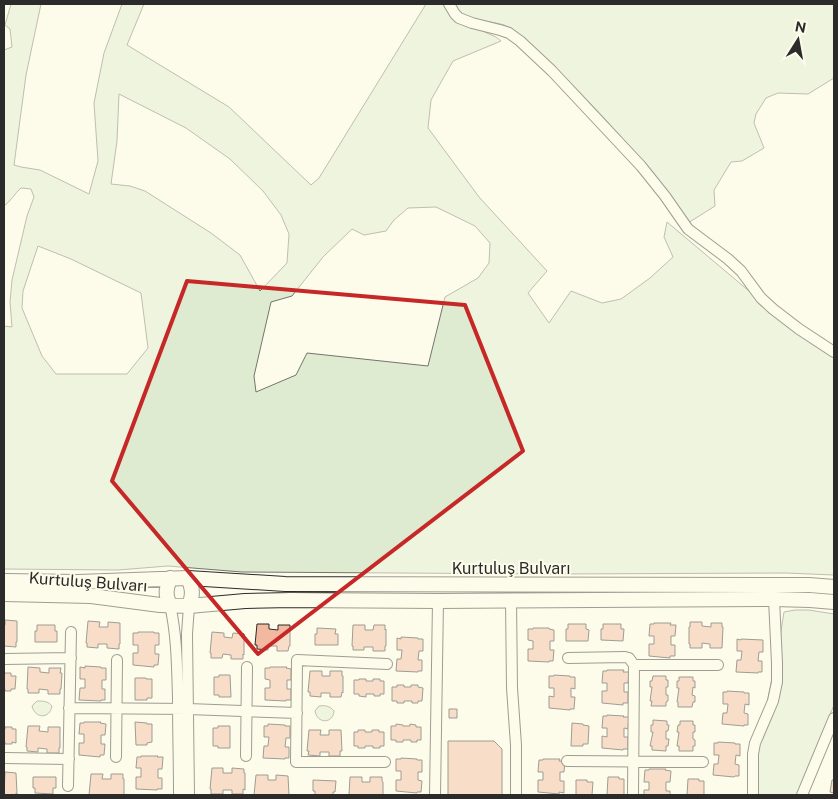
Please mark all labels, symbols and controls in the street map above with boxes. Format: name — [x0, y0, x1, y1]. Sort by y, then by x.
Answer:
north arrow — [773, 15, 823, 65]
text: N — [794, 18, 807, 36]
street label: Kurtuluş Bulvarı — [452, 559, 570, 578]
street label: Kurtuluş Bulvarı — [28, 568, 148, 596]

